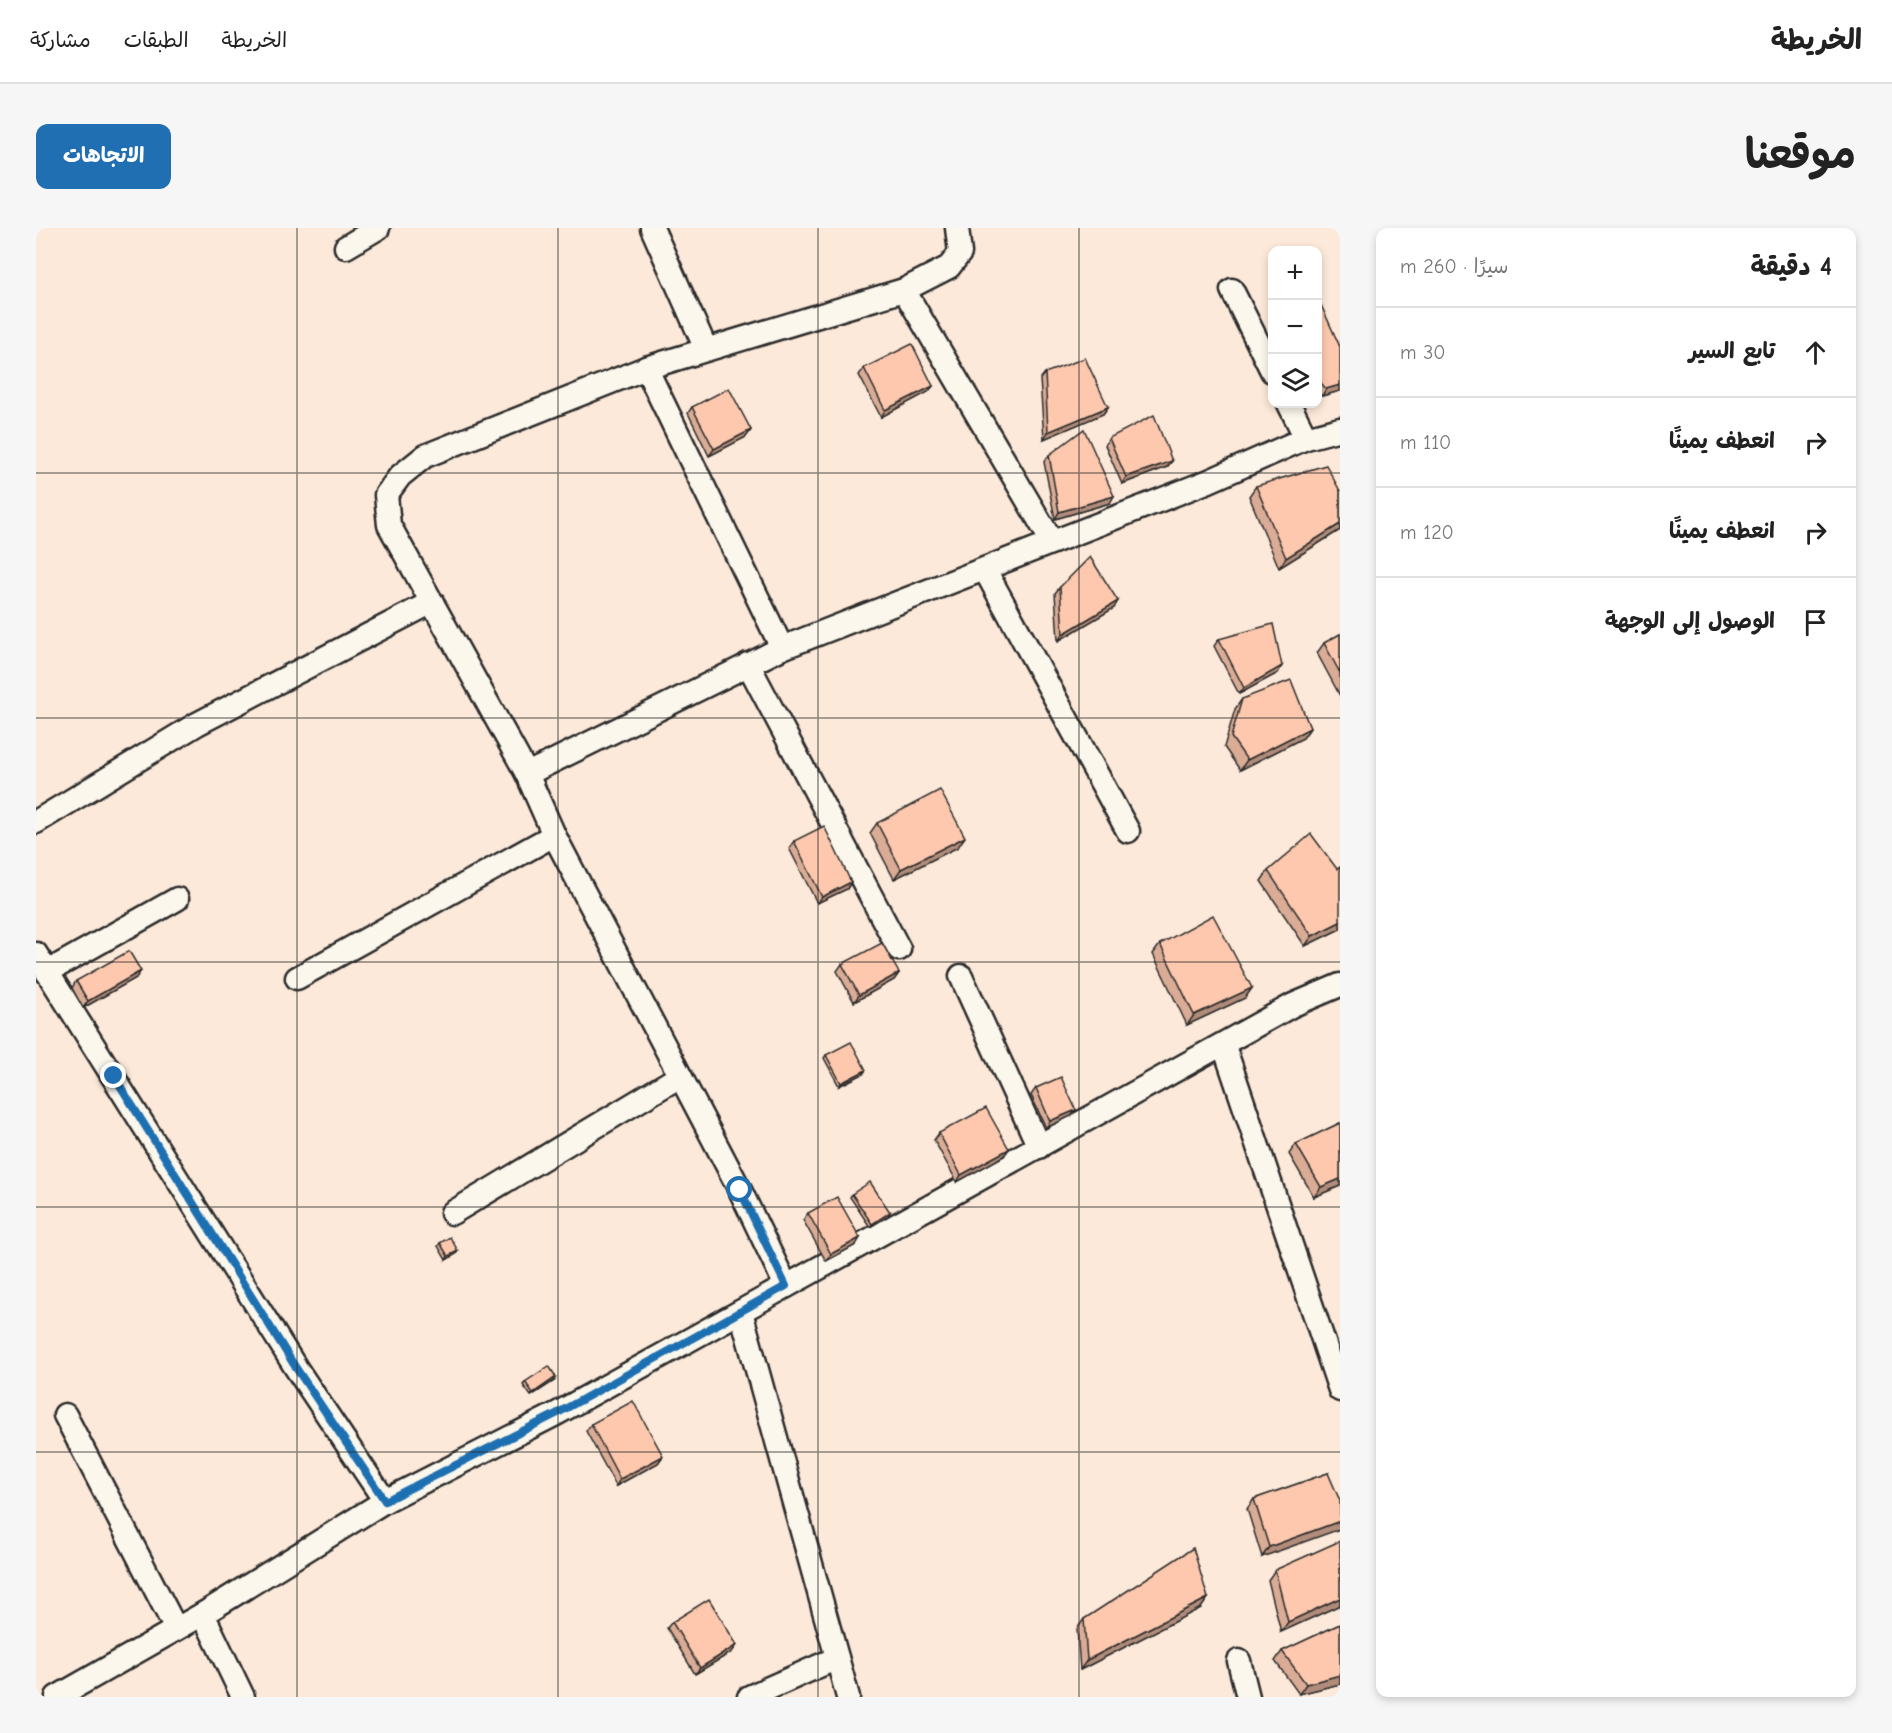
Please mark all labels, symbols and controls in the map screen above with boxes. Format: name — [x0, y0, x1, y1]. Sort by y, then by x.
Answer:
text: الخريطة — [1771, 24, 1862, 56]
text: مشاركة — [30, 28, 91, 52]
text: الطبقات — [124, 28, 189, 52]
text: الخريطة — [222, 28, 287, 52]
button: الاتجاهات — [36, 124, 171, 189]
text: موقعنا — [1745, 130, 1856, 179]
map controls — [1268, 246, 1322, 408]
button: + — [1268, 246, 1322, 300]
text: 4 دقيقة — [1751, 252, 1832, 282]
text: سيرًا · 260 m — [1400, 255, 1508, 278]
button: − — [1268, 300, 1322, 354]
icon: ahead — [1799, 336, 1832, 369]
text: تابع السير — [1689, 338, 1775, 364]
text: 30 m — [1400, 341, 1446, 364]
button: layers — [1268, 354, 1322, 408]
icon: right — [1799, 426, 1832, 459]
text: انعطف يمينًا — [1669, 428, 1775, 454]
text: 110 m — [1400, 431, 1451, 454]
icon: right — [1799, 516, 1832, 549]
text: انعطف يمينًا — [1669, 518, 1775, 544]
text: 120 m — [1400, 521, 1454, 544]
icon: arrive — [1799, 606, 1832, 639]
text: الوصول إلى الوجهة — [1605, 608, 1775, 634]
route end — [100, 1062, 126, 1088]
route start — [726, 1176, 752, 1202]

